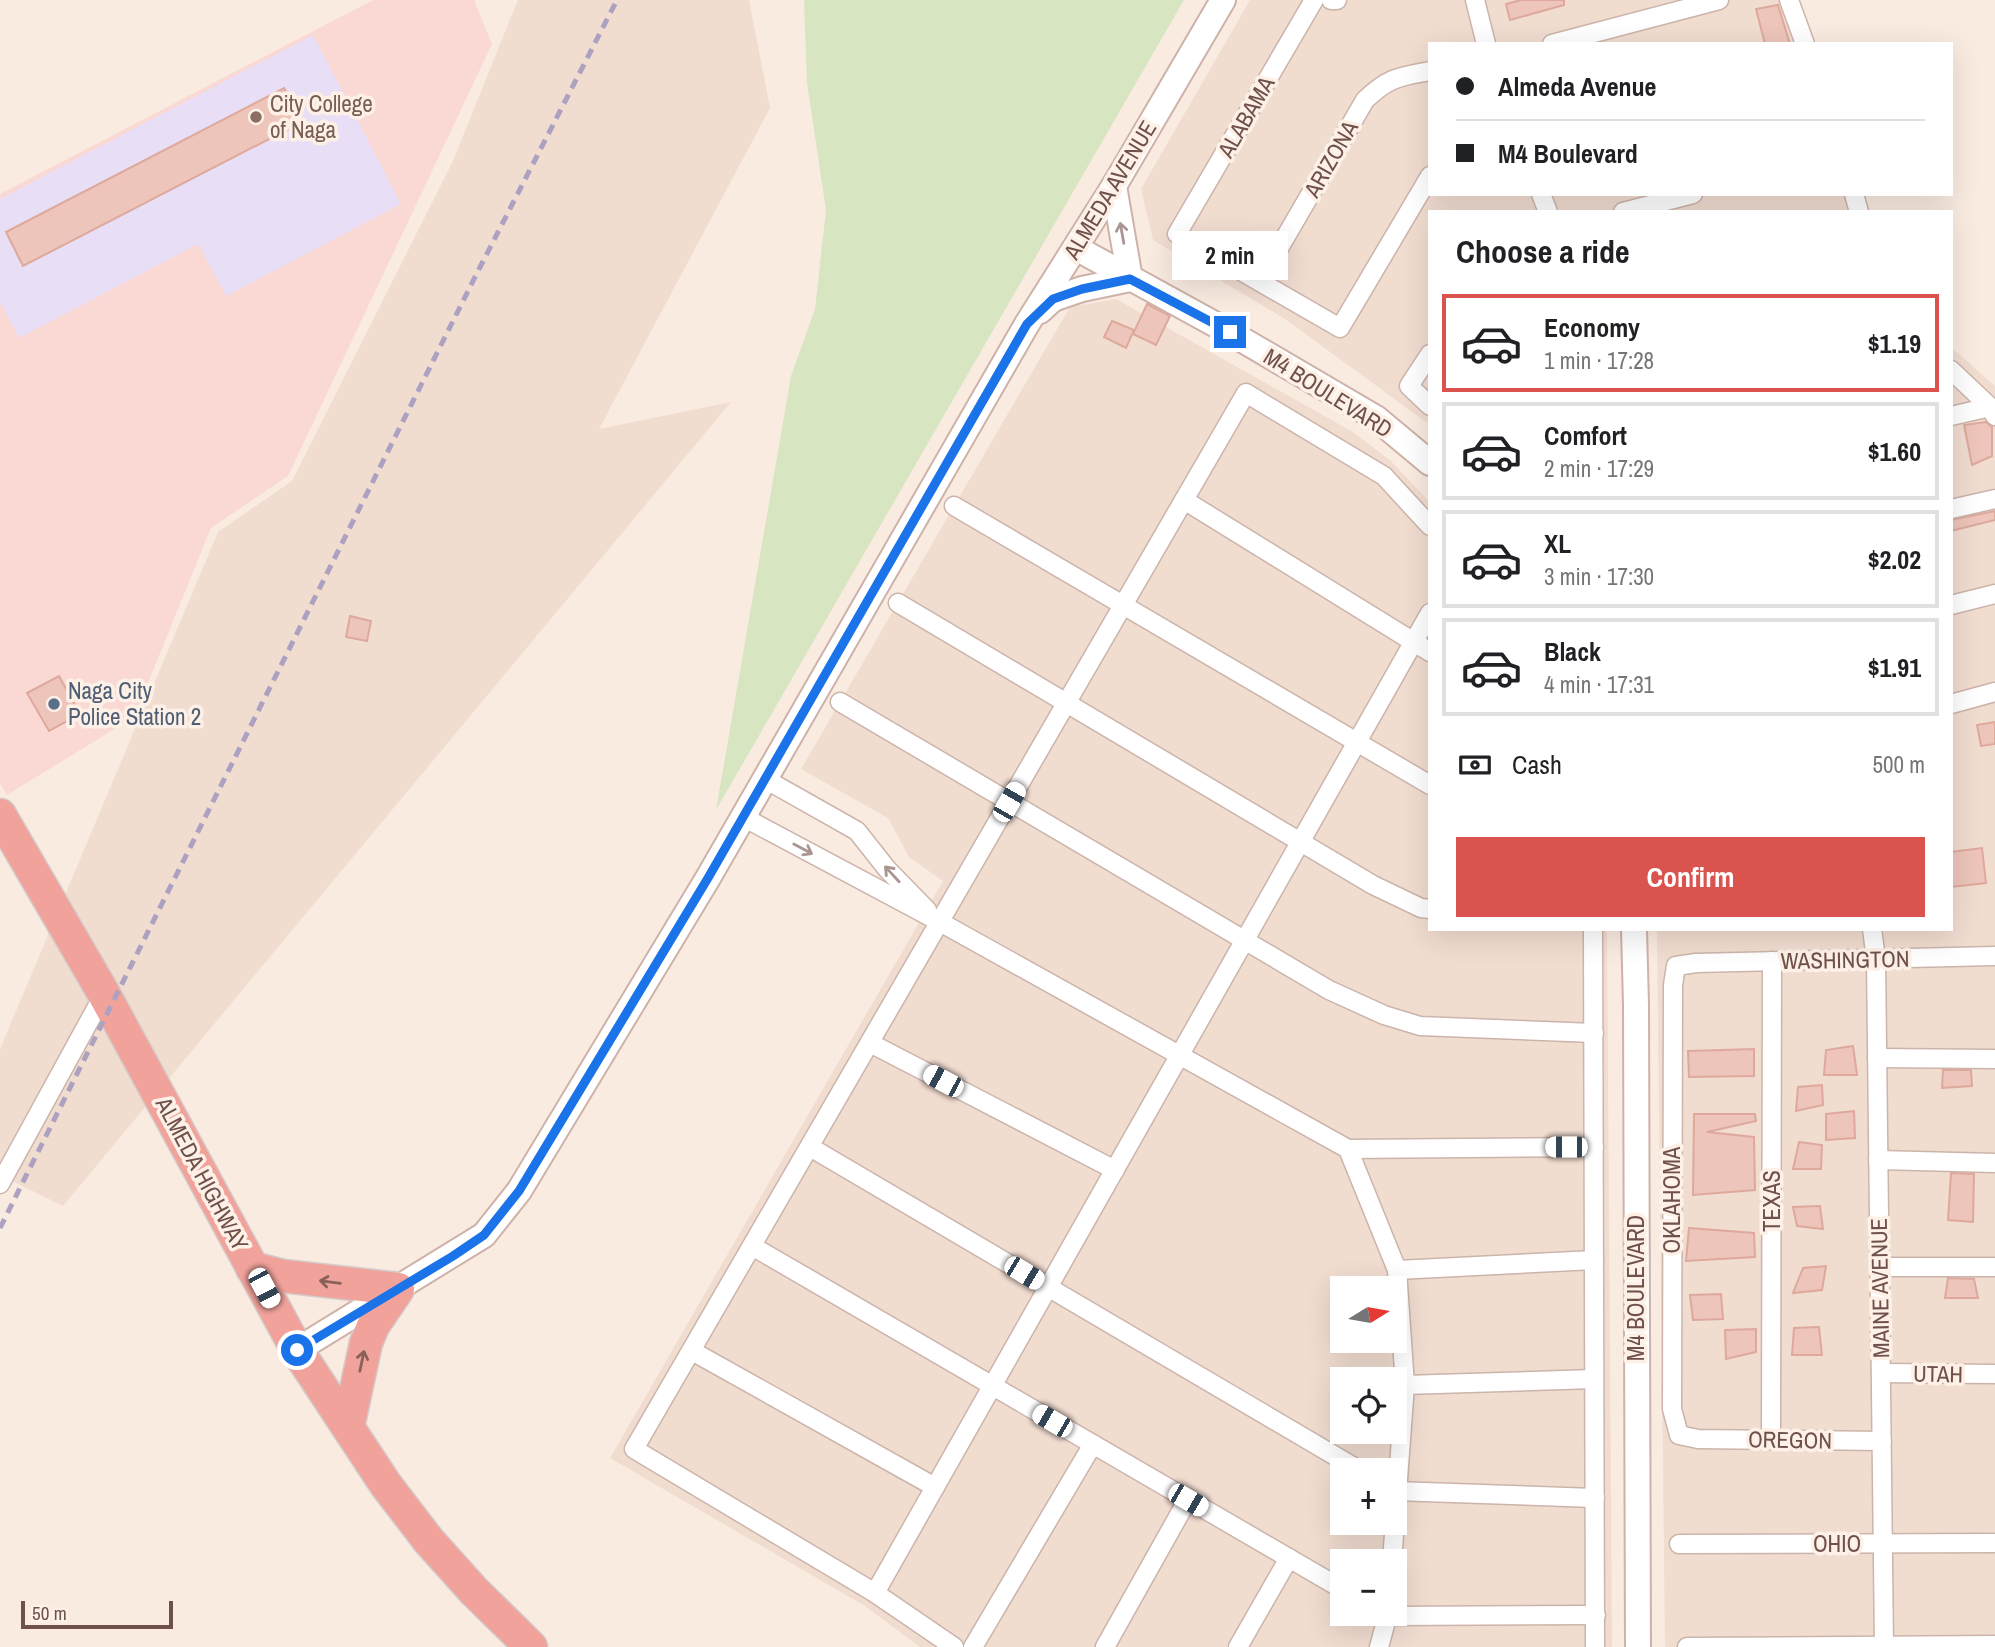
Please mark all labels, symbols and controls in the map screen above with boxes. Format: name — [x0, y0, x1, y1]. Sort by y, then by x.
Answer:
text: Almeda Avenue — [1498, 69, 1656, 104]
street label: ALABAMA — [1209, 70, 1281, 164]
place label: City College of Naga — [270, 88, 373, 145]
marker: City College of Naga — [248, 109, 264, 125]
street label: ARIZONA — [1296, 114, 1365, 204]
street label: ALMEDA AVENUE — [1055, 115, 1163, 266]
text: M4 Boulevard — [1498, 136, 1638, 171]
one-way arrow — [1115, 222, 1128, 245]
callout: 2 min — [1172, 230, 1288, 280]
text: Choose a ride — [1456, 230, 1630, 273]
text: 2 min — [1205, 240, 1255, 271]
text: Economy — [1544, 310, 1640, 345]
icon: car — [1460, 312, 1523, 375]
route end — [1214, 316, 1246, 348]
text: $1.19 — [1868, 326, 1921, 361]
street label: M4 BOULEVARD — [1258, 341, 1399, 445]
text: 1 min · 17:28 — [1544, 345, 1654, 376]
text: Comfort — [1544, 418, 1627, 453]
icon: car — [1460, 420, 1523, 483]
text: $1.60 — [1868, 434, 1921, 469]
text: 2 min · 17:29 — [1544, 453, 1654, 484]
text: XL — [1544, 526, 1571, 561]
icon: car — [1460, 528, 1523, 591]
text: $2.02 — [1868, 542, 1921, 577]
text: 3 min · 17:30 — [1544, 561, 1654, 592]
text: Black — [1544, 634, 1601, 669]
icon: car — [1460, 636, 1523, 699]
text: $1.91 — [1868, 650, 1921, 685]
text: 4 min · 17:31 — [1544, 669, 1654, 700]
place label: Naga City Police Station 2 — [68, 675, 201, 732]
marker: Naga City Police Station 2 — [46, 696, 62, 712]
icon: cash — [1456, 746, 1494, 784]
text: Cash — [1512, 747, 1562, 782]
text: 500 m — [1873, 749, 1925, 780]
car — [990, 779, 1029, 825]
button: Confirm — [1456, 837, 1925, 917]
one-way arrow — [792, 843, 813, 856]
one-way arrow — [883, 866, 900, 883]
street label: WASHINGTON — [1780, 943, 1910, 976]
car — [920, 1062, 967, 1100]
street label: ALMEDA HIGHWAY — [148, 1091, 256, 1256]
car — [1546, 1137, 1588, 1158]
street label: OKLAHOMA — [1656, 1146, 1687, 1253]
street label: TEXAS — [1756, 1170, 1787, 1232]
street label: M4 BOULEVARD — [1620, 1215, 1651, 1361]
street label: MAINE AVENUE — [1863, 1218, 1896, 1358]
car — [1001, 1253, 1048, 1293]
car — [245, 1265, 284, 1311]
one-way arrow — [319, 1276, 342, 1289]
north arrow — [1330, 1276, 1407, 1353]
map controls — [1330, 1276, 1407, 1626]
route start — [281, 1334, 313, 1366]
one-way arrow — [356, 1350, 369, 1373]
street label: UTAH — [1913, 1358, 1963, 1389]
button: locate — [1330, 1367, 1407, 1444]
car — [1029, 1401, 1076, 1441]
street label: OREGON — [1748, 1423, 1832, 1456]
button: + — [1330, 1458, 1407, 1535]
car — [1165, 1480, 1212, 1520]
street label: OHIO — [1813, 1528, 1861, 1559]
button: − — [1330, 1549, 1407, 1626]
scale bar — [21, 1598, 173, 1630]
text: 50 m — [32, 1600, 67, 1626]

